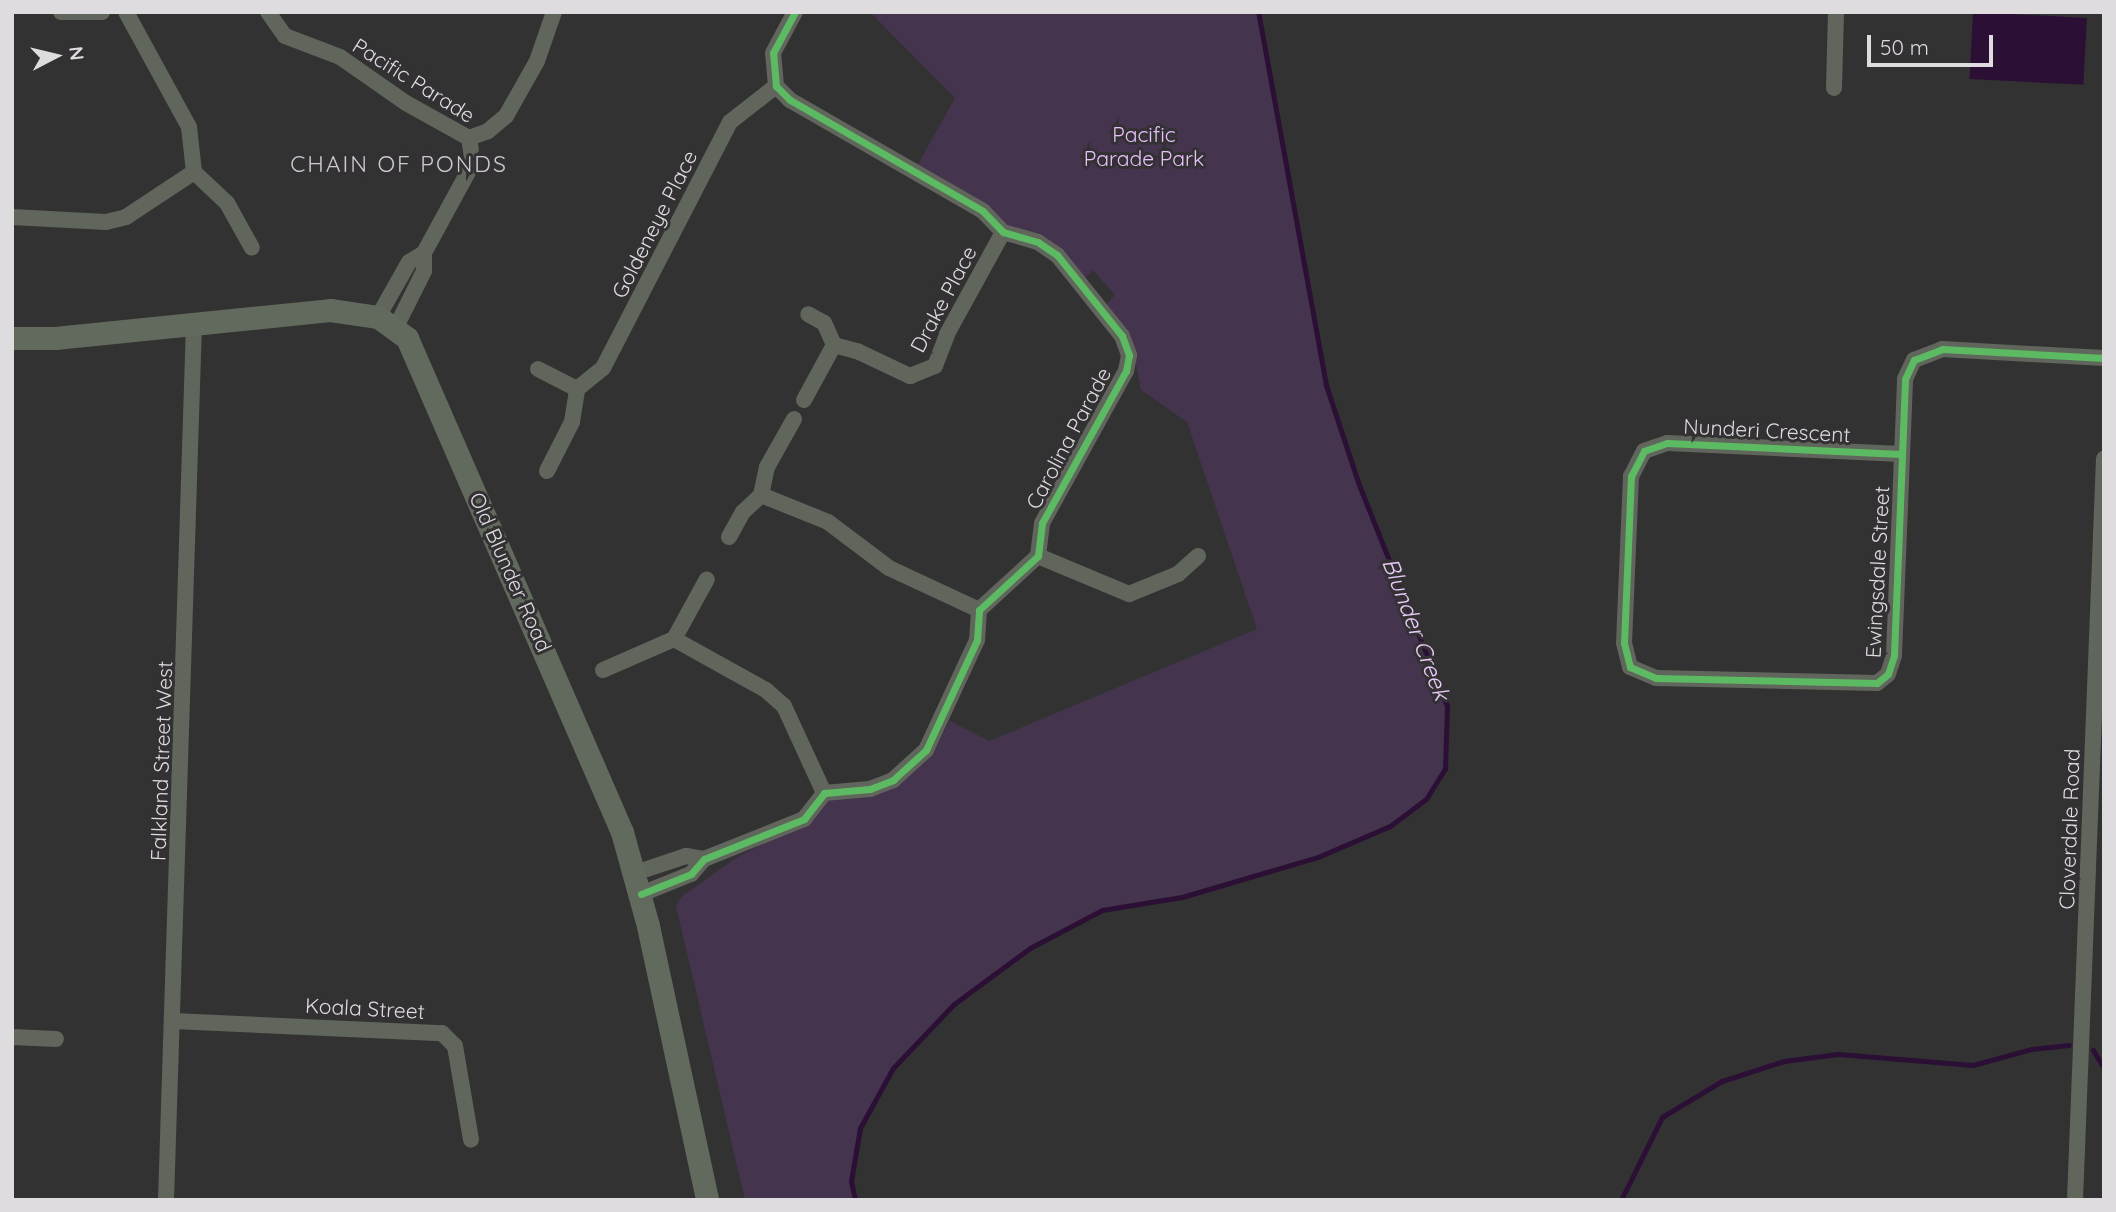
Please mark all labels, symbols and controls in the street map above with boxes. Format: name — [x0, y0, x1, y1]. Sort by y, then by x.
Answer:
north arrow — [21, 21, 91, 91]
scale bar — [1871, 21, 1997, 65]
street label: Pacific Parade — [348, 32, 480, 128]
text: 50 m — [1880, 34, 1929, 60]
text: N — [64, 45, 90, 62]
park label: Pacific Parade Park — [1084, 121, 1204, 171]
street label: Goldeneye Place — [606, 146, 702, 302]
district label: CHAIN OF PONDS — [292, 150, 506, 178]
street label: Drake Place — [904, 242, 982, 356]
street label: Carolina Parade — [1020, 363, 1116, 513]
street label: Nunderi Crescent — [1683, 413, 1851, 447]
street label: Ewingsdale Street — [1860, 485, 1894, 659]
street label: Old Blunder Road — [464, 488, 558, 656]
water label: Blunder Creek — [1376, 554, 1456, 704]
street label: Falkland Street West — [145, 661, 177, 861]
street label: Cloverdale Road — [2054, 748, 2084, 910]
street label: Koala Street — [305, 992, 425, 1024]

